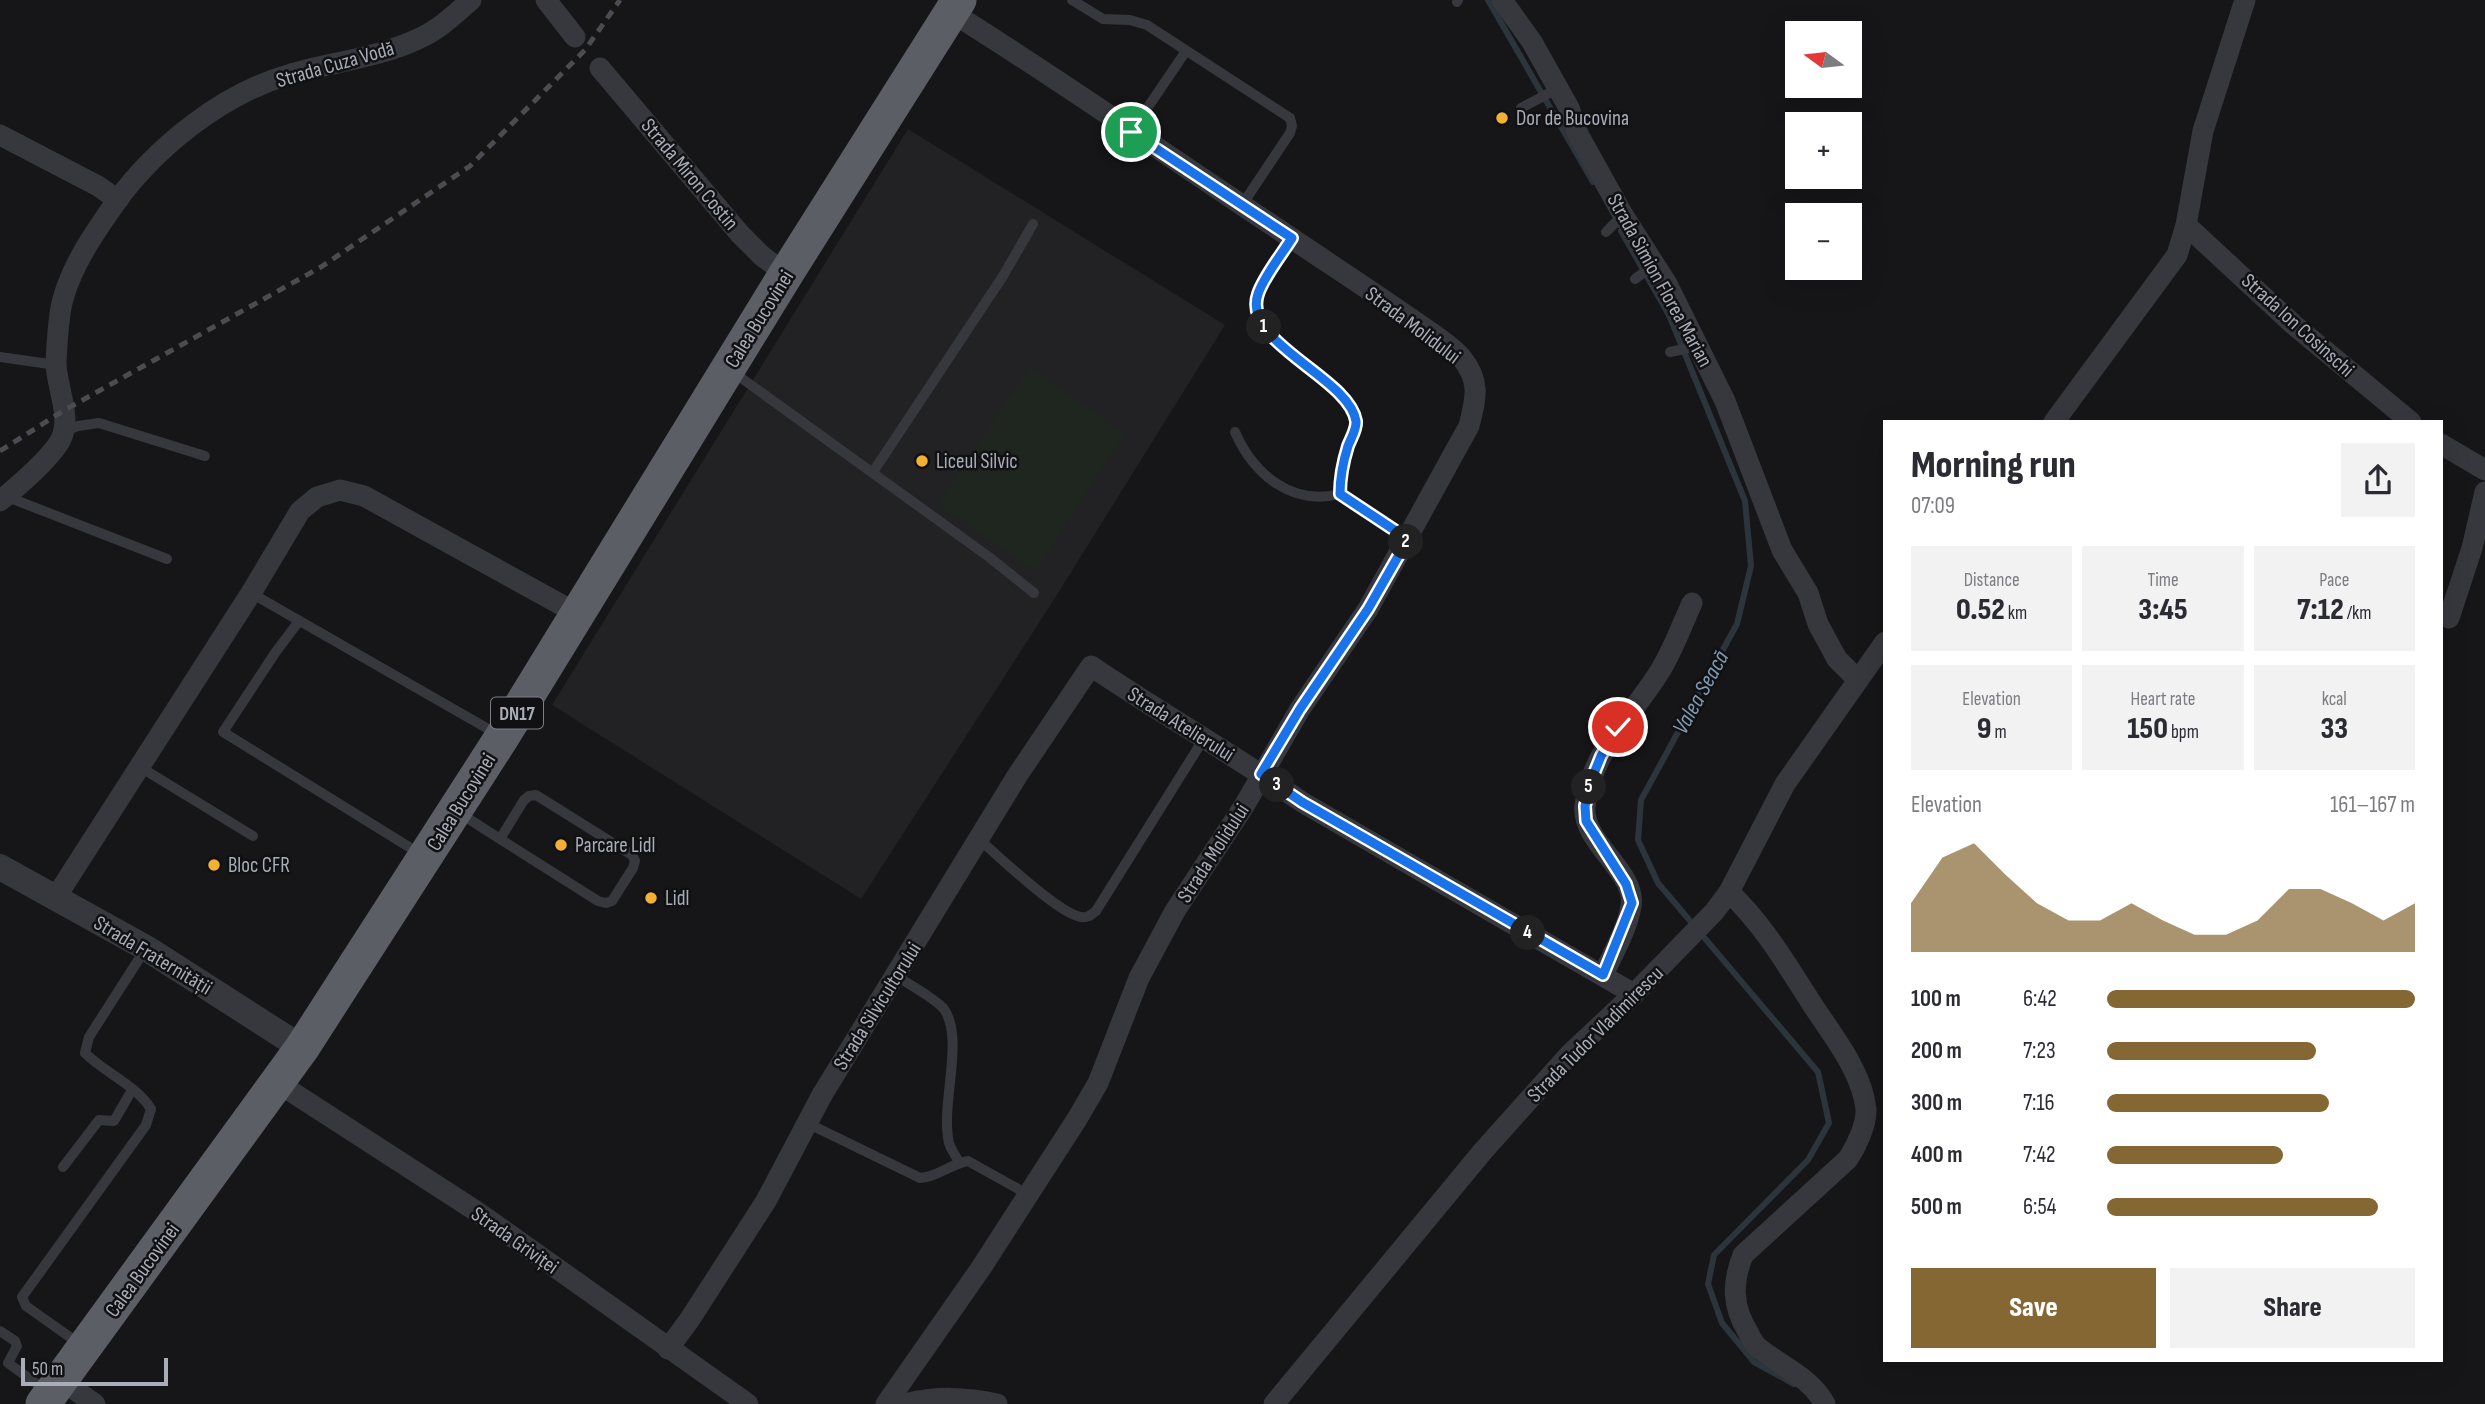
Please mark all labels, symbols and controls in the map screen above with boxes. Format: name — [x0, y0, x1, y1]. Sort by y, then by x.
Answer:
north arrow — [1785, 21, 1862, 98]
map controls — [1785, 21, 1862, 280]
street label: Strada Cuza Vodă — [273, 36, 397, 93]
pin — [1101, 102, 1161, 162]
place label: Dor de Bucovina — [1516, 106, 1629, 131]
marker: Dor de Bucovina — [1494, 110, 1510, 126]
button: + — [1785, 112, 1862, 189]
street label: Strada Miron Costin — [636, 113, 744, 235]
icon: arrive — [1112, 113, 1150, 151]
street label: Strada Simion Florea Marian — [1602, 189, 1718, 371]
button: − — [1785, 203, 1862, 280]
street label: Calea Bucovinei — [720, 266, 799, 373]
street label: Strada Ion Cosinschi — [2236, 268, 2359, 382]
street label: Strada Molidului — [1360, 281, 1465, 369]
pin: 1 — [1246, 310, 1282, 344]
text: 1 — [1260, 315, 1267, 338]
text: Morning run — [1911, 443, 2076, 488]
button: share — [2341, 443, 2415, 517]
place label: Liceul Silvic — [936, 449, 1018, 474]
marker: Liceul Silvic — [914, 453, 930, 469]
text: 07:09 — [1911, 492, 1955, 520]
pin: 2 — [1388, 524, 1424, 560]
text: 2 — [1401, 530, 1410, 553]
text: Distance — [1964, 569, 2020, 592]
text: Time — [2147, 569, 2179, 592]
text: Pace — [2319, 569, 2349, 592]
text: 0.52 — [1956, 592, 2005, 628]
text: 3:45 — [2138, 592, 2188, 628]
text: 7:12 — [2297, 592, 2344, 628]
text: km — [2005, 602, 2027, 625]
text: /km — [2344, 602, 2372, 625]
water label: Valea Seacă — [1667, 645, 1736, 739]
street label: Strada Atelierului — [1123, 682, 1239, 767]
text: Elevation — [1962, 688, 2021, 711]
text: Heart rate — [2131, 688, 2195, 711]
text: kcal — [2322, 688, 2347, 711]
pin — [1588, 697, 1648, 757]
road number: DN17 — [491, 698, 543, 728]
icon: check — [1599, 708, 1637, 746]
text: 9 — [1977, 711, 1991, 747]
text: 150 — [2127, 711, 2168, 747]
text: 33 — [2320, 711, 2348, 747]
text: m — [1991, 721, 2007, 744]
text: bpm — [2168, 721, 2199, 744]
street label: Calea Bucovinei — [422, 749, 501, 856]
pin: 3 — [1260, 768, 1294, 802]
pin: 5 — [1572, 770, 1606, 804]
text: 3 — [1272, 773, 1281, 796]
text: 5 — [1584, 775, 1593, 798]
text: Elevation — [1911, 791, 1982, 819]
text: 161–167 m — [2330, 791, 2415, 819]
street label: Strada Molidului — [1172, 799, 1255, 907]
place label: Parcare Lidl — [575, 833, 655, 858]
marker: Parcare Lidl — [553, 837, 569, 853]
place label: Bloc CFR — [228, 853, 290, 878]
marker: Bloc CFR — [206, 857, 222, 873]
place label: Lidl — [665, 886, 689, 911]
marker: Lidl — [643, 890, 659, 906]
street label: Strada Fraternității — [89, 910, 216, 1000]
pin: 4 — [1510, 916, 1546, 950]
text: 4 — [1523, 921, 1532, 944]
street label: Strada Silvicultorului — [828, 938, 927, 1075]
street label: Strada Tudor Vladimirescu — [1522, 961, 1669, 1108]
text: 100 m — [1911, 985, 1961, 1013]
text: 6:42 — [2023, 985, 2057, 1013]
text: 200 m — [1911, 1037, 1962, 1065]
text: 7:23 — [2023, 1037, 2056, 1065]
text: 300 m — [1911, 1089, 1962, 1117]
text: 7:16 — [2023, 1089, 2055, 1117]
text: 400 m — [1911, 1141, 1962, 1169]
text: 7:42 — [2023, 1141, 2056, 1169]
text: 500 m — [1911, 1193, 1962, 1221]
text: 6:54 — [2023, 1193, 2056, 1221]
street label: Strada Griviței — [466, 1201, 563, 1279]
street label: Calea Bucovinei — [100, 1218, 185, 1322]
button: Save — [1911, 1268, 2156, 1348]
button: Share — [2170, 1268, 2415, 1348]
scale bar — [21, 1355, 168, 1387]
text: 50 m — [32, 1358, 63, 1381]

